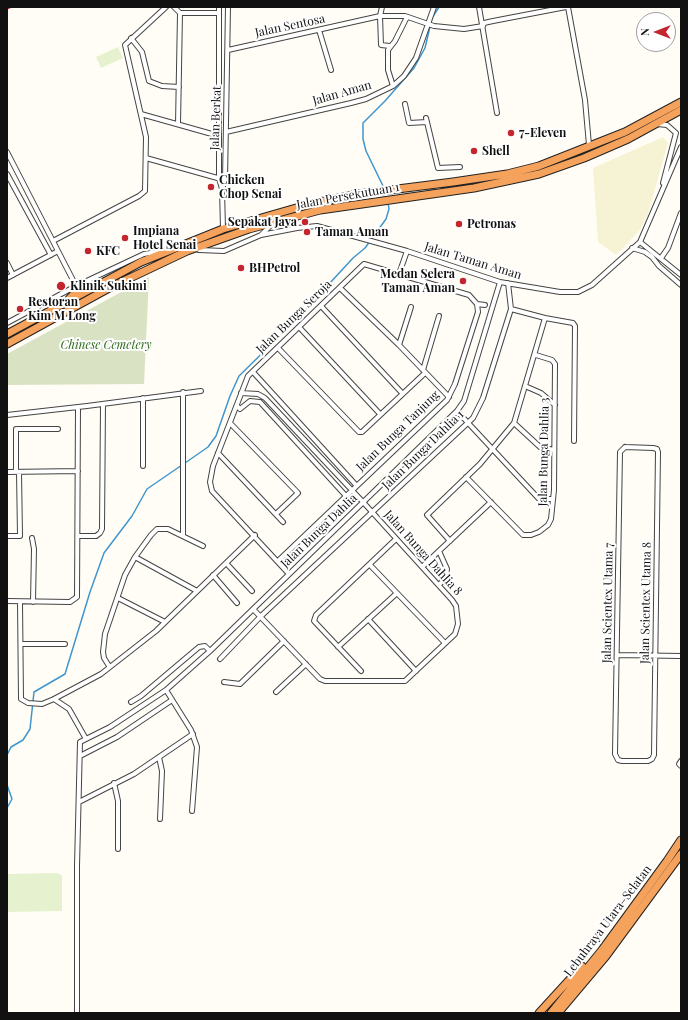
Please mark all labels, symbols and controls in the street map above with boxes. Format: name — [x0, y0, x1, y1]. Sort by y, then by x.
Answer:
street label: Jalan Sentosa — [254, 12, 326, 40]
north arrow — [636, 12, 676, 52]
text: N — [637, 28, 652, 36]
street label: Jalan Aman — [311, 78, 373, 108]
street label: Jalan Berkat — [208, 86, 224, 150]
place label: 7-Eleven — [519, 126, 566, 140]
marker: 7-Eleven — [506, 128, 516, 138]
place label: Shell — [482, 144, 510, 158]
marker: Shell — [469, 146, 479, 156]
place label: Chicken Chop Senai — [219, 173, 282, 201]
street label: Jalan Persekutuan 1 — [295, 180, 401, 212]
marker: Chicken Chop Senai — [206, 182, 216, 192]
place label: Sepakat Jaya — [228, 215, 297, 229]
marker: Sepakat Jaya — [300, 217, 310, 227]
place label: Petronas — [467, 217, 516, 231]
marker: Petronas — [454, 219, 464, 229]
place label: Impiana Hotel Senai — [133, 224, 196, 252]
place label: Taman Aman — [315, 225, 389, 239]
marker: Taman Aman — [302, 227, 312, 237]
marker: Impiana Hotel Senai — [120, 233, 130, 243]
street label: Jalan Taman Aman — [423, 239, 523, 283]
place label: KFC — [96, 244, 120, 258]
marker: KFC — [83, 246, 93, 256]
place label: BHPetrol — [249, 261, 300, 275]
marker: BHPetrol — [236, 263, 246, 273]
place label: Medan Selera Taman Aman — [380, 267, 455, 295]
marker: Medan Selera Taman Aman — [458, 276, 468, 286]
street label: Jalan Bunga Seroja — [253, 277, 335, 357]
place label: Klinik Sukimi — [70, 279, 147, 293]
marker: Klinik Sukimi — [55, 280, 67, 292]
place label: Restoran Kim M Long — [28, 295, 96, 323]
marker: Restoran Kim M Long — [15, 304, 25, 314]
park label: Chinese Cemetery — [60, 338, 152, 352]
street label: Jalan Bunga Tanjung — [353, 388, 443, 474]
street label: Jalan Bunga Dahlia 3 — [536, 397, 552, 507]
street label: Jalan Bunga Dahlia 1 — [379, 407, 467, 493]
street label: Jalan Bunga Dahlia — [278, 491, 360, 571]
street label: Jalan Bunga Dahlia 8 — [381, 507, 465, 599]
street label: Jalan Scientex Utama 8 — [638, 542, 654, 664]
street label: Jalan Scientex Utama 7 — [600, 543, 616, 663]
street label: Lebuhraya Utara–Selatan — [561, 862, 655, 980]

